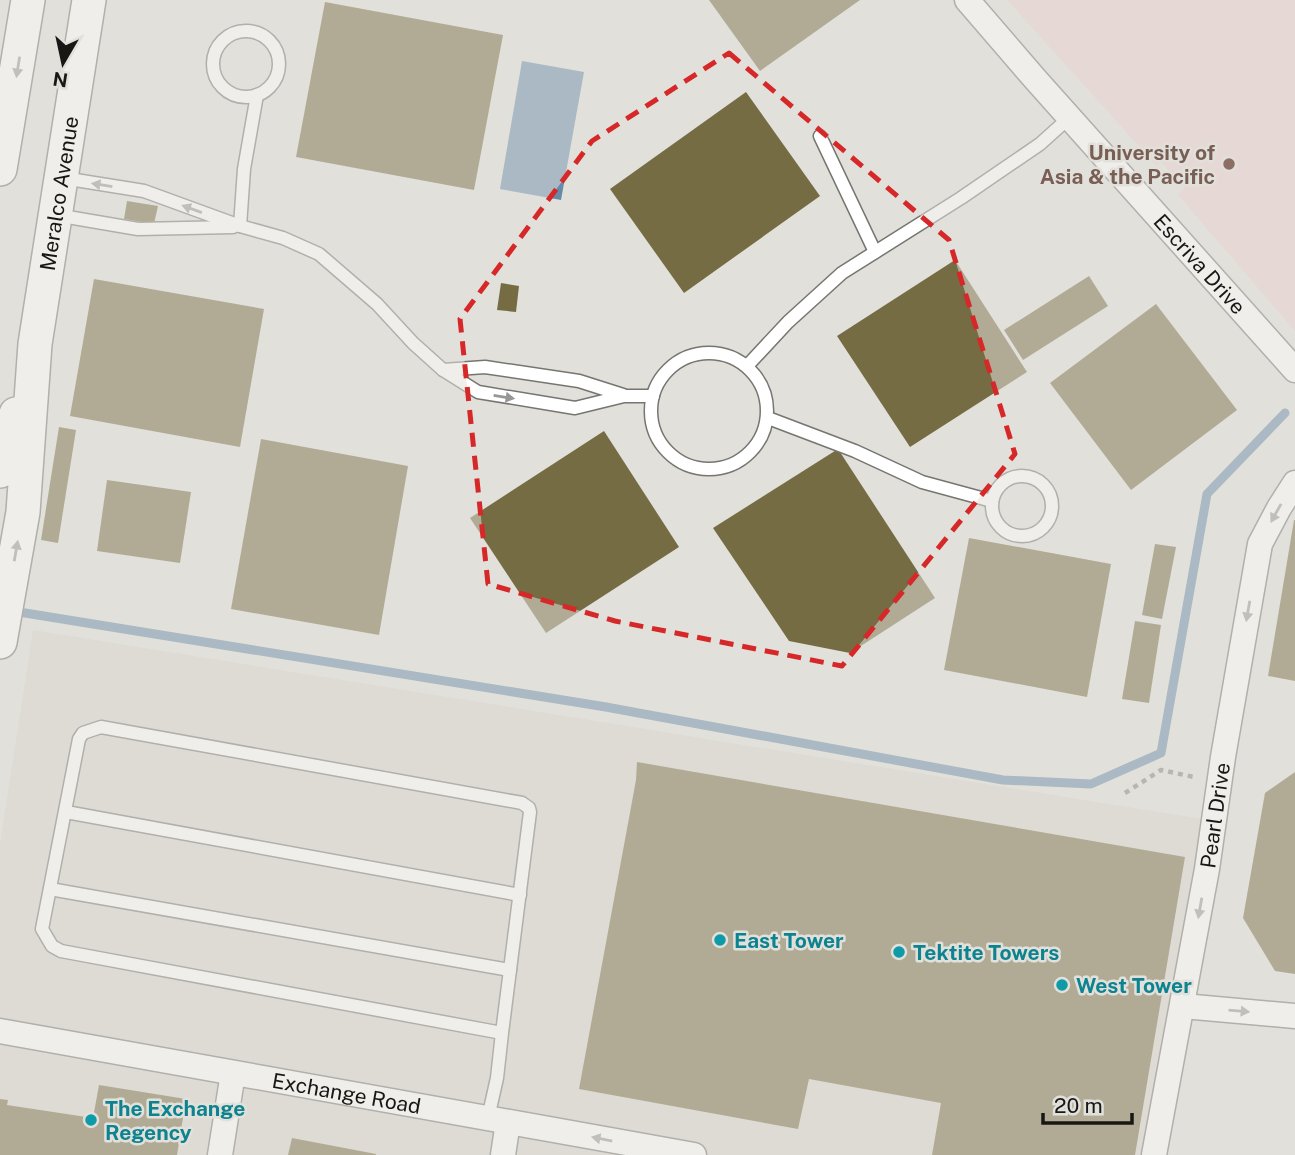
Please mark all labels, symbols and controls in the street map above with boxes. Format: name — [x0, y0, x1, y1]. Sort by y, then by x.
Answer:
north arrow — [28, 28, 98, 98]
one-way arrow — [12, 57, 23, 79]
text: N — [51, 68, 69, 92]
street label: Meralco Avenue — [34, 114, 83, 272]
place label: University of Asia & the Pacific — [1040, 140, 1215, 189]
marker: University of Asia & the Pacific — [1221, 156, 1237, 172]
one-way arrow — [91, 179, 113, 190]
one-way arrow — [182, 203, 203, 214]
street label: Escriva Drive — [1149, 209, 1251, 319]
one-way arrow — [493, 392, 515, 403]
one-way arrow — [1270, 503, 1282, 523]
one-way arrow — [11, 539, 22, 561]
one-way arrow — [1242, 600, 1253, 622]
street label: Pearl Drive — [1195, 761, 1235, 870]
one-way arrow — [1194, 897, 1205, 919]
place label: East Tower — [734, 928, 844, 953]
marker: East Tower — [712, 932, 728, 948]
place label: Tektite Towers — [913, 940, 1059, 965]
marker: Tektite Towers — [891, 944, 907, 960]
place label: West Tower — [1076, 973, 1192, 998]
marker: West Tower — [1054, 977, 1070, 993]
one-way arrow — [1228, 1006, 1250, 1017]
street label: Exchange Road — [270, 1067, 423, 1118]
scale bar — [1043, 1082, 1132, 1126]
text: 20 m — [1054, 1093, 1103, 1118]
place label: The Exchange Regency — [105, 1096, 245, 1145]
marker: The Exchange Regency — [83, 1112, 99, 1128]
one-way arrow — [591, 1133, 613, 1144]

